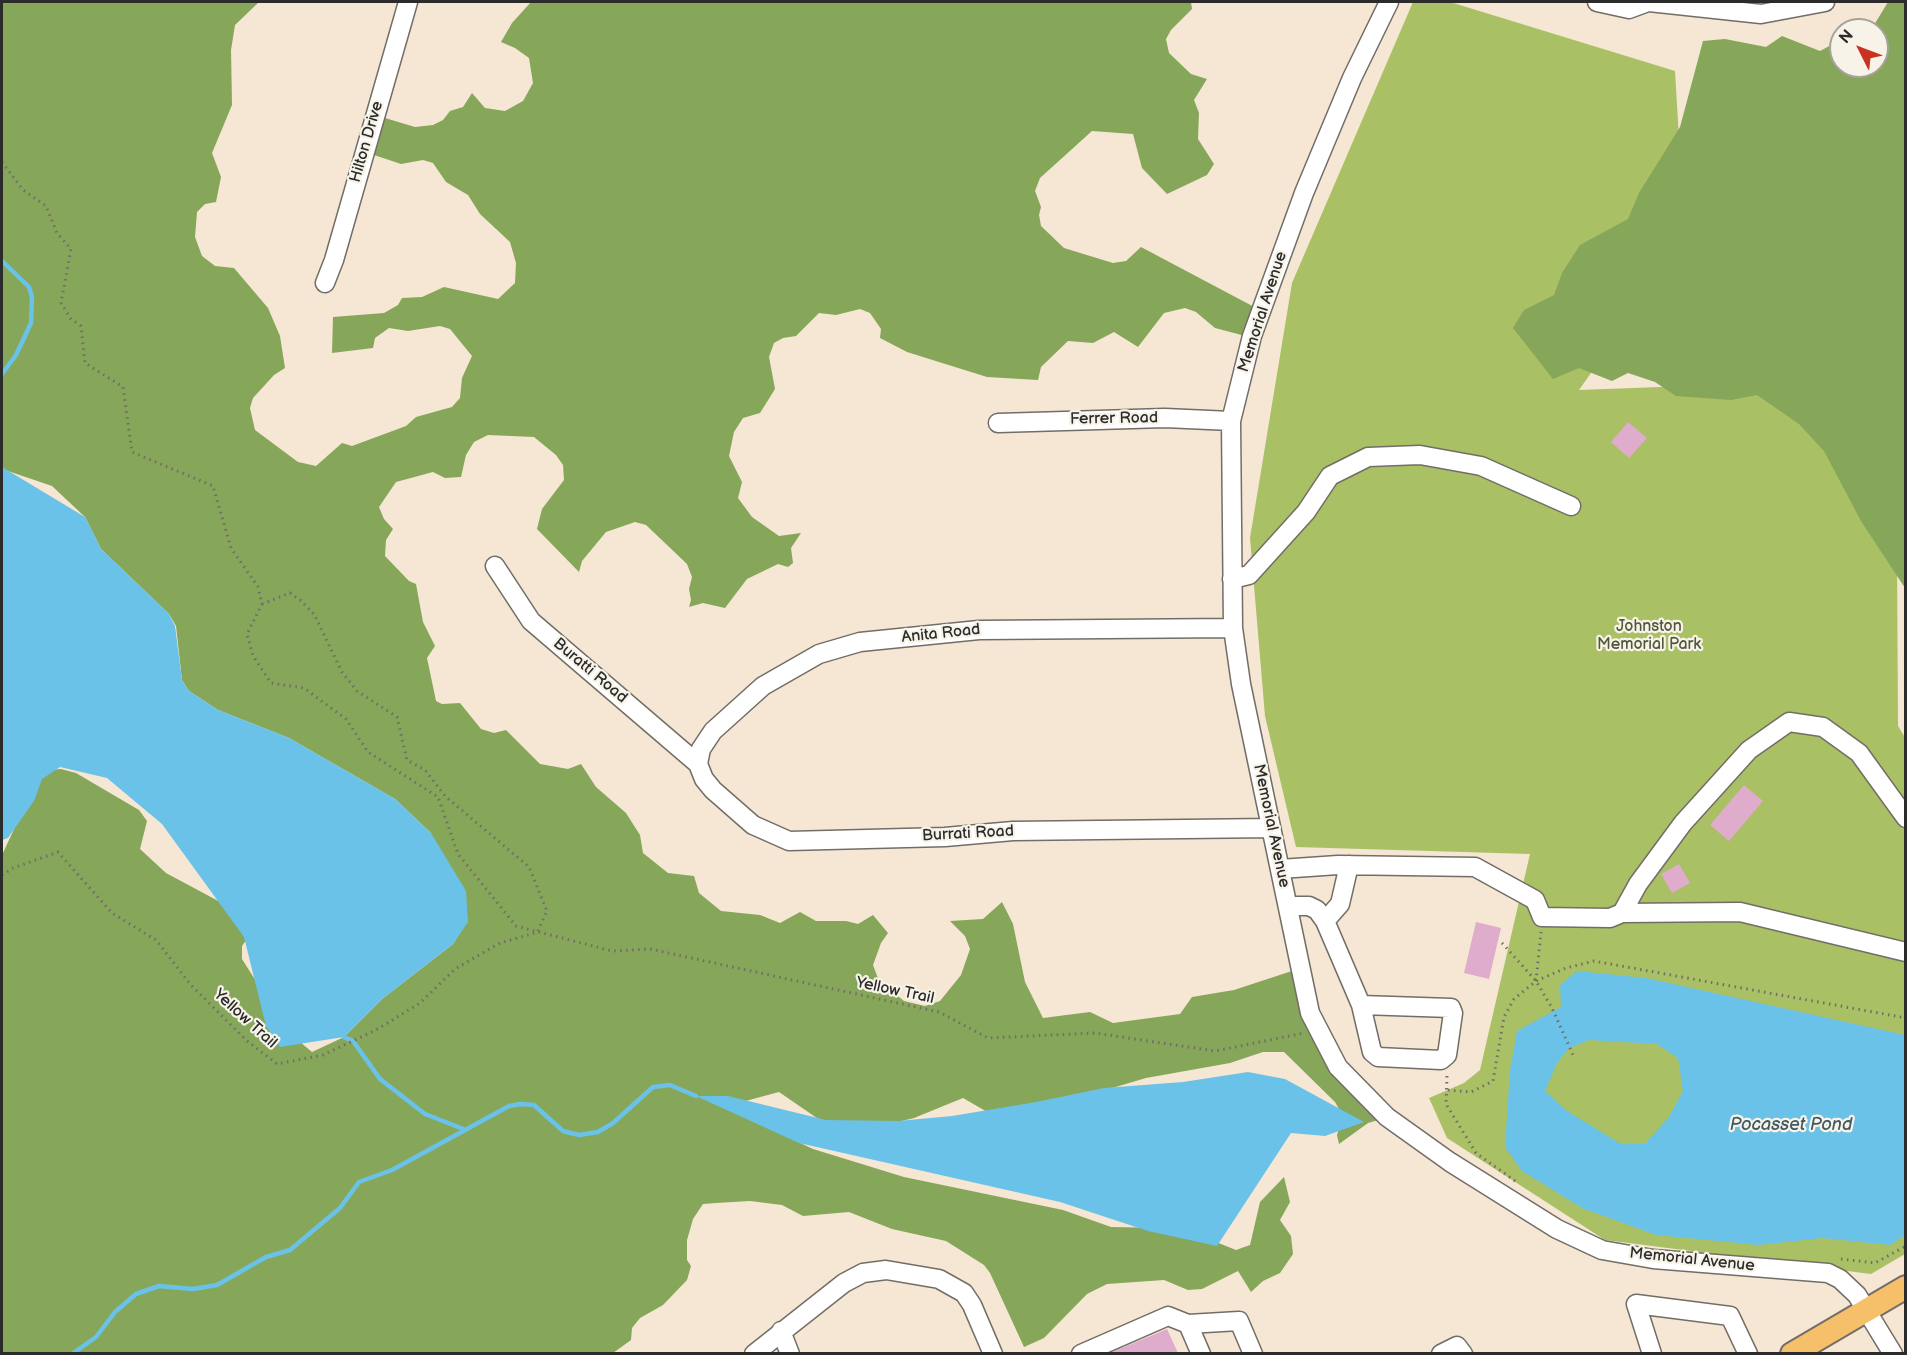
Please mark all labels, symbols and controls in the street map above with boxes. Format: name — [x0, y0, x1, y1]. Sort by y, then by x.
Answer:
north arrow — [1829, 18, 1889, 78]
text: N — [1836, 26, 1858, 48]
street label: Hilton Drive — [346, 99, 388, 185]
street label: Memorial Avenue — [1234, 249, 1292, 375]
street label: Ferrer Road — [1070, 409, 1158, 429]
park label: Johnston Memorial Park — [1597, 617, 1701, 655]
street label: Anita Road — [901, 620, 981, 648]
street label: Buratti Road — [549, 634, 631, 708]
street label: Memorial Avenue — [1249, 762, 1293, 890]
street label: Burrati Road — [922, 822, 1014, 846]
street label: Yellow Trail — [854, 973, 936, 1009]
street label: Yellow Trail — [209, 985, 281, 1053]
water label: Pocasset Pond — [1730, 1114, 1852, 1136]
street label: Memorial Avenue — [1628, 1244, 1756, 1276]

